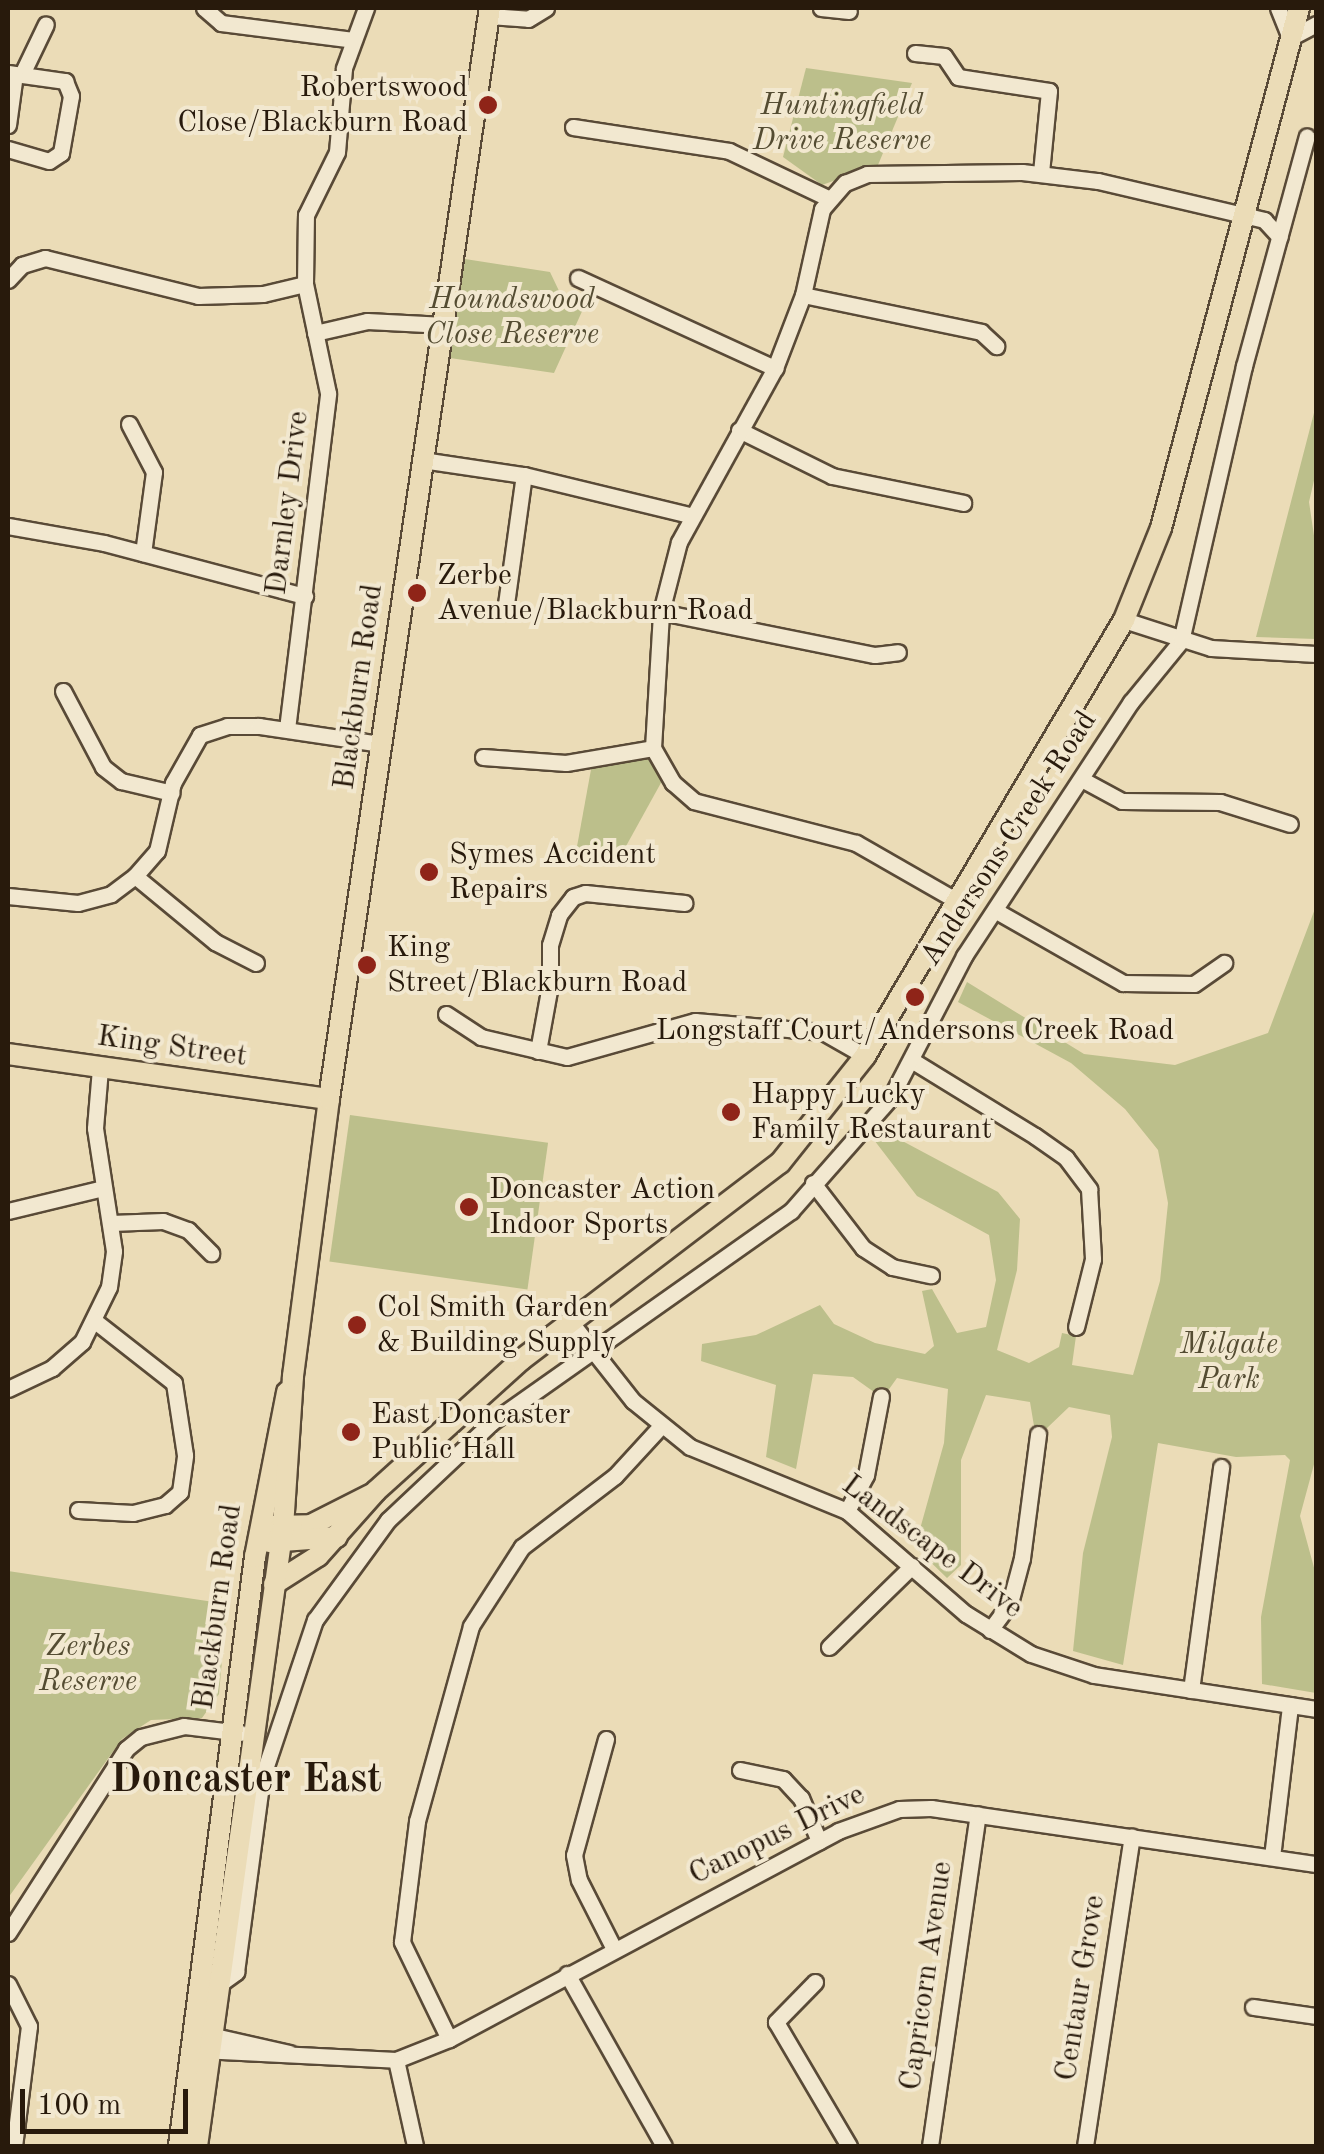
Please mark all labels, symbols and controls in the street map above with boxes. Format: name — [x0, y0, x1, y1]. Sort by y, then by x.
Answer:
place label: Robertswood Close/Blackburn Road — [177, 70, 468, 140]
park label: Huntingfield Drive Reserve — [753, 88, 931, 158]
marker: Robertswood Close/Blackburn Road — [477, 94, 499, 116]
park label: Houndswood Close Reserve — [425, 282, 599, 352]
street label: Darnley Drive — [259, 409, 317, 597]
place label: Zerbe Avenue/Blackburn Road — [437, 558, 753, 628]
street label: Blackburn Road — [327, 582, 391, 792]
marker: Zerbe Avenue/Blackburn Road — [406, 582, 428, 604]
street label: Andersons Creek Road — [913, 705, 1105, 973]
place label: Symes Accident Repairs — [449, 837, 656, 908]
marker: Symes Accident Repairs — [418, 861, 440, 883]
place label: King Street/Blackburn Road — [387, 930, 687, 1000]
marker: King Street/Blackburn Road — [356, 954, 378, 976]
marker: Longstaff Court/Andersons Creek Road — [904, 986, 926, 1008]
place label: Longstaff Court/Andersons Creek Road — [656, 1013, 1174, 1049]
street label: King Street — [95, 1019, 249, 1075]
place label: Happy Lucky Family Restaurant — [751, 1077, 992, 1148]
marker: Happy Lucky Family Restaurant — [720, 1101, 742, 1123]
place label: Doncaster Action Indoor Sports — [489, 1172, 715, 1242]
marker: Doncaster Action Indoor Sports — [458, 1196, 480, 1218]
place label: Col Smith Garden & Building Supply — [377, 1290, 616, 1360]
marker: Col Smith Garden & Building Supply — [346, 1314, 368, 1336]
park label: Milgate Park — [1180, 1327, 1278, 1398]
place label: East Doncaster Public Hall — [371, 1397, 570, 1468]
marker: East Doncaster Public Hall — [340, 1421, 362, 1443]
street label: Landscape Drive — [834, 1467, 1030, 1627]
street label: Blackburn Road — [186, 1502, 250, 1712]
park label: Zerbes Reserve — [39, 1629, 137, 1700]
district label: Doncaster East — [110, 1757, 382, 1805]
street label: Canopus Drive — [683, 1777, 871, 1893]
street label: Capricorn Avenue — [893, 1859, 961, 2093]
street label: Centaur Grove — [1049, 1892, 1113, 2084]
scale bar — [25, 2069, 192, 2131]
text: 100 m — [37, 2091, 121, 2121]

